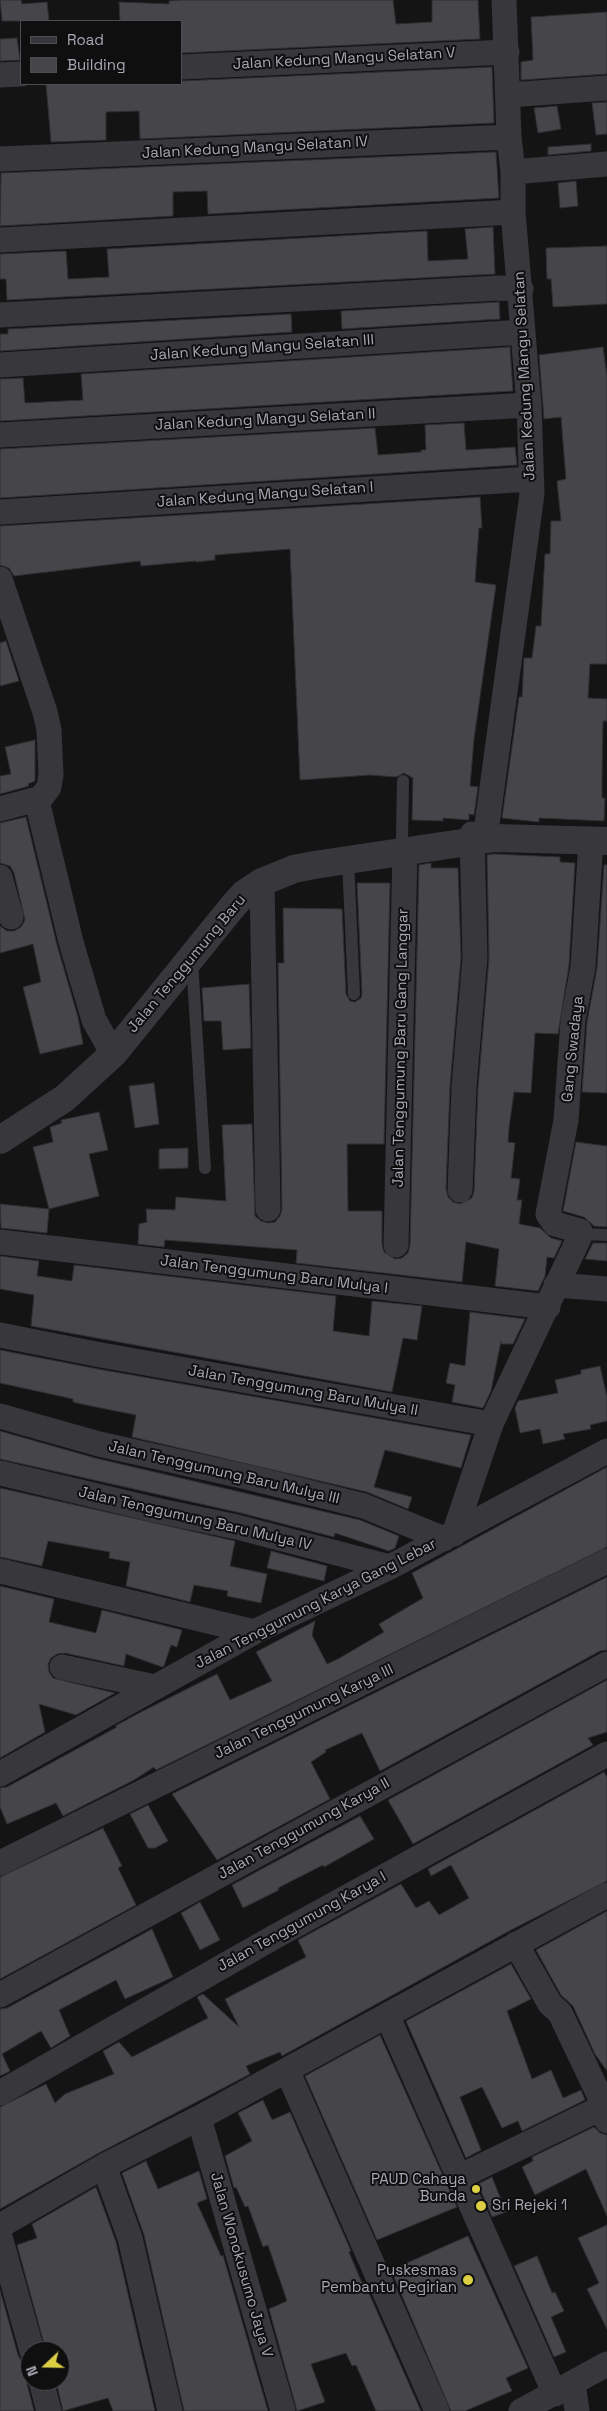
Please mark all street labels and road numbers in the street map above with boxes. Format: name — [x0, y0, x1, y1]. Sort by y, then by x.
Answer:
street label: Jalan Kedung Mangu Selatan V — [232, 44, 456, 74]
street label: Jalan Kedung Mangu Selatan IV — [141, 133, 369, 163]
street label: Jalan Kedung Mangu Selatan — [511, 271, 539, 481]
street label: Jalan Kedung Mangu Selatan III — [149, 331, 375, 365]
street label: Jalan Kedung Mangu Selatan II — [154, 405, 376, 435]
street label: Jalan Kedung Mangu Selatan I — [156, 478, 374, 512]
street label: Jalan Tenggumung Baru — [124, 891, 250, 1037]
street label: Jalan Tenggumung Baru Gang Langgar — [390, 908, 412, 1188]
street label: Gang Swadaya — [558, 995, 588, 1103]
street label: Jalan Tenggumung Baru Mulya I — [159, 1252, 389, 1298]
street label: Jalan Tenggumung Baru Mulya II — [187, 1362, 419, 1420]
street label: Jalan Tenggumung Baru Mulya III — [107, 1438, 341, 1508]
street label: Jalan Tenggumung Baru Mulya IV — [77, 1483, 313, 1555]
street label: Jalan Tenggumung Karya Gang Lebar — [192, 1535, 440, 1673]
street label: Jalan Tenggumung Karya III — [212, 1661, 396, 1763]
street label: Jalan Tenggumung Karya II — [215, 1774, 393, 1884]
street label: Jalan Tenggumung Karya I — [215, 1868, 389, 1976]
street label: Jalan Wonokusumo Jaya V — [206, 2171, 276, 2359]

